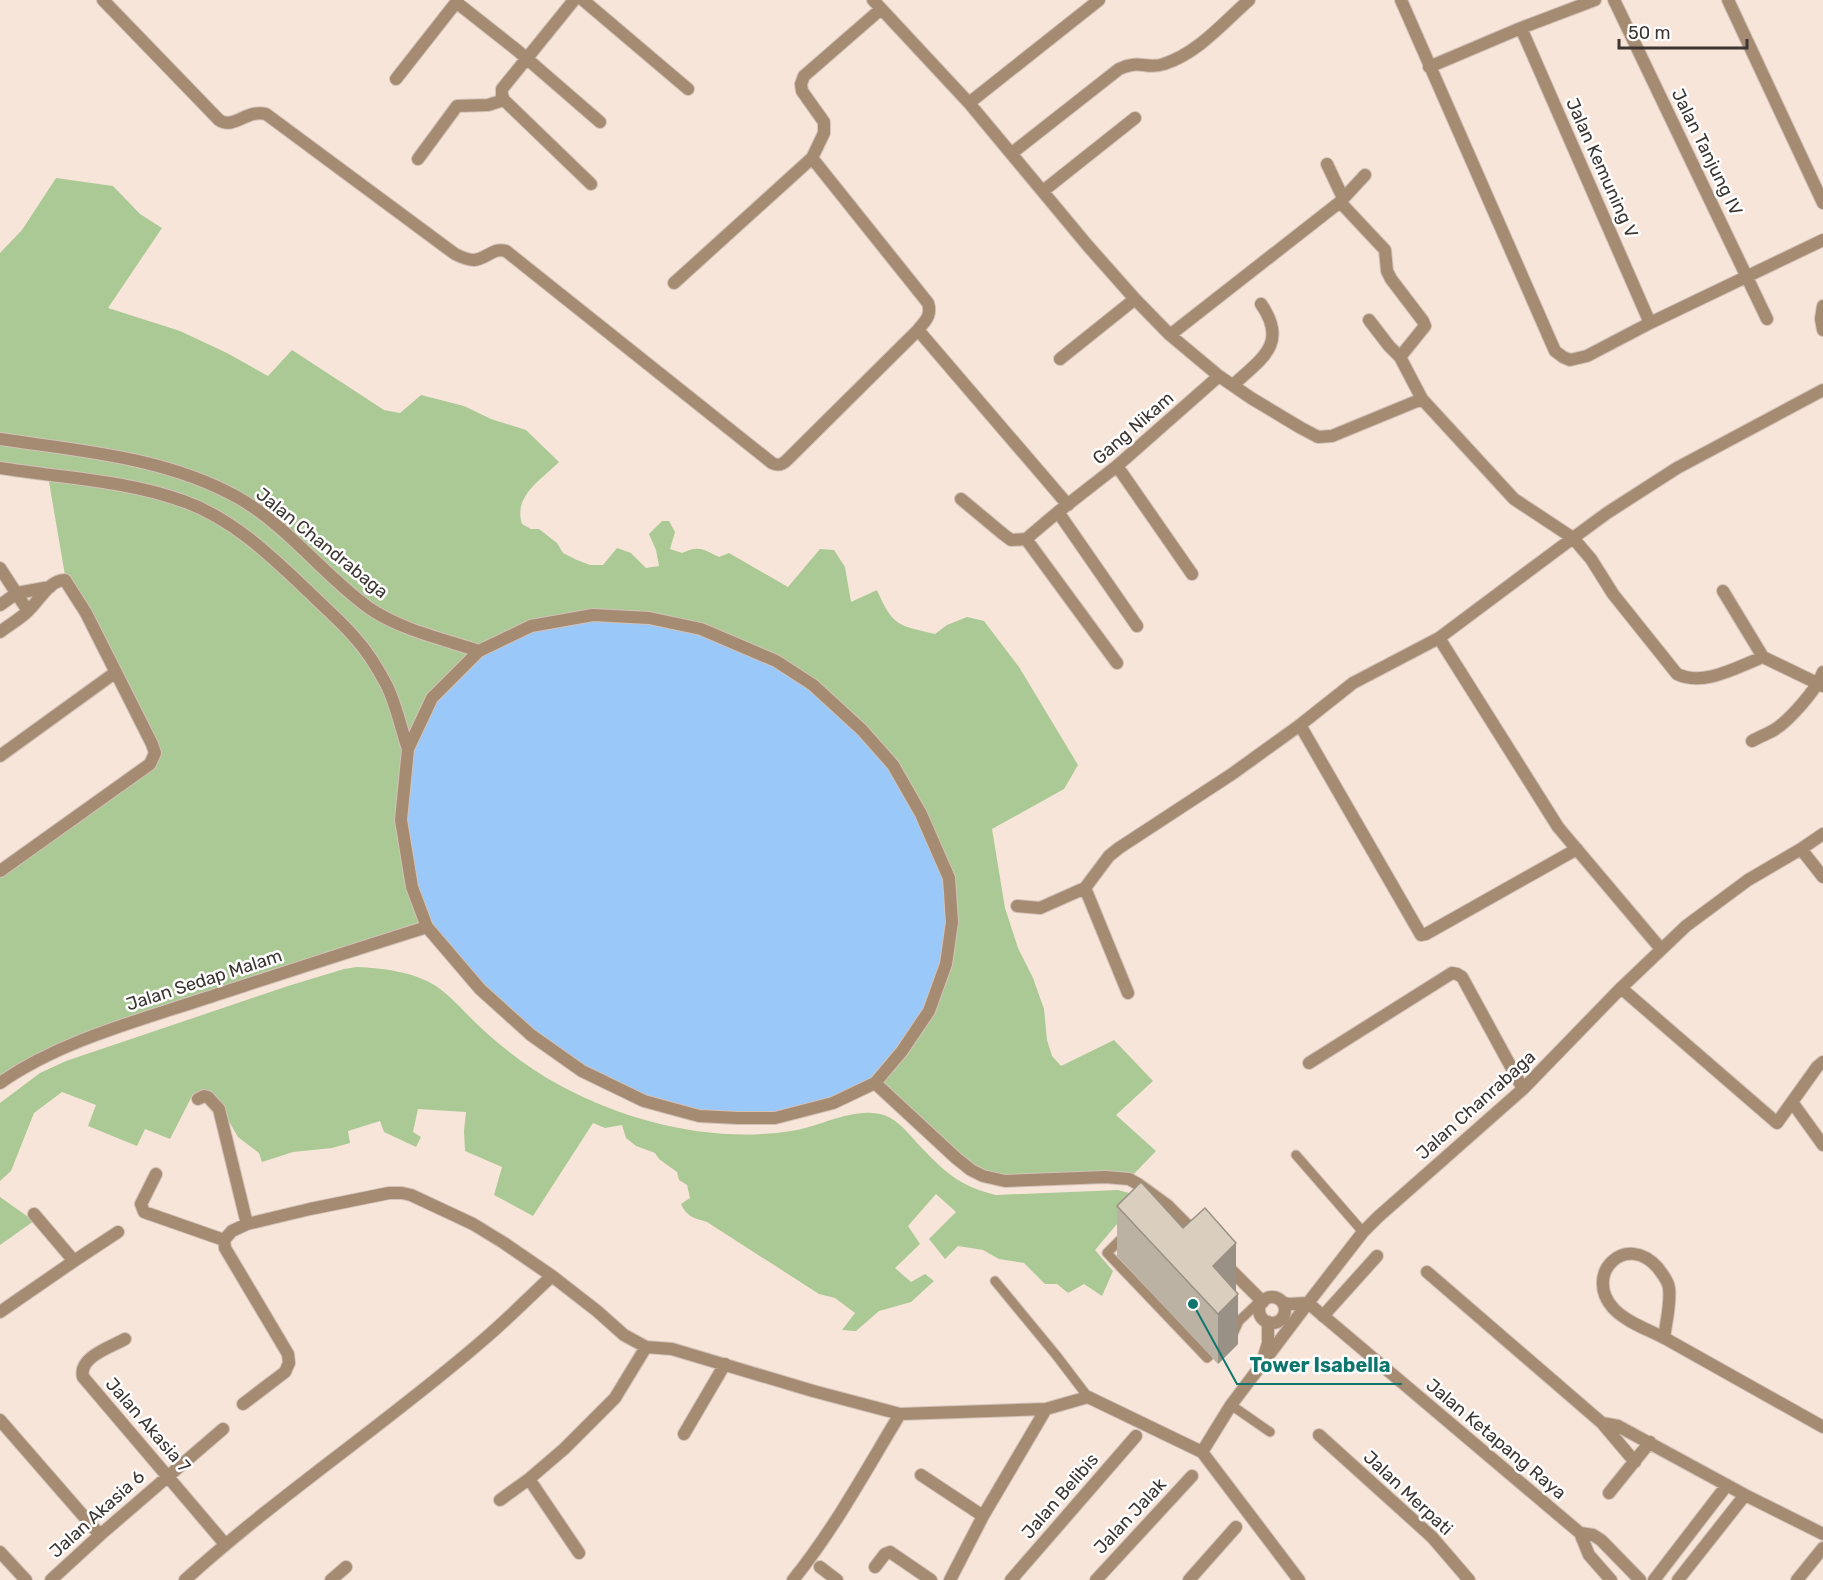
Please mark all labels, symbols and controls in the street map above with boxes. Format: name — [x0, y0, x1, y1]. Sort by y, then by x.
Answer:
scale bar — [1619, 12, 1746, 50]
text: 50 m — [1628, 22, 1671, 44]
street label: Jalan Tanjung IV — [1667, 85, 1747, 219]
street label: Jalan Kemuning V — [1561, 95, 1643, 242]
street label: Gang Nikam — [1088, 387, 1178, 469]
street label: Jalan Chandrabaga — [252, 483, 392, 603]
street label: Jalan Sedap Malam — [123, 944, 285, 1016]
street label: Jalan Chanrabaga — [1412, 1046, 1540, 1164]
callout: Tower Isabella — [1237, 1346, 1402, 1384]
text: Tower Isabella — [1249, 1353, 1391, 1377]
street label: Jalan Akasia 7 — [101, 1373, 195, 1477]
street label: Jalan Ketapang Raya — [1422, 1374, 1570, 1504]
street label: Jalan Merpati — [1359, 1446, 1457, 1540]
street label: Jalan Belibis — [1017, 1449, 1103, 1543]
street label: Jalan Akasia 6 — [45, 1465, 149, 1562]
street label: Jalan Jalak — [1089, 1473, 1171, 1559]

